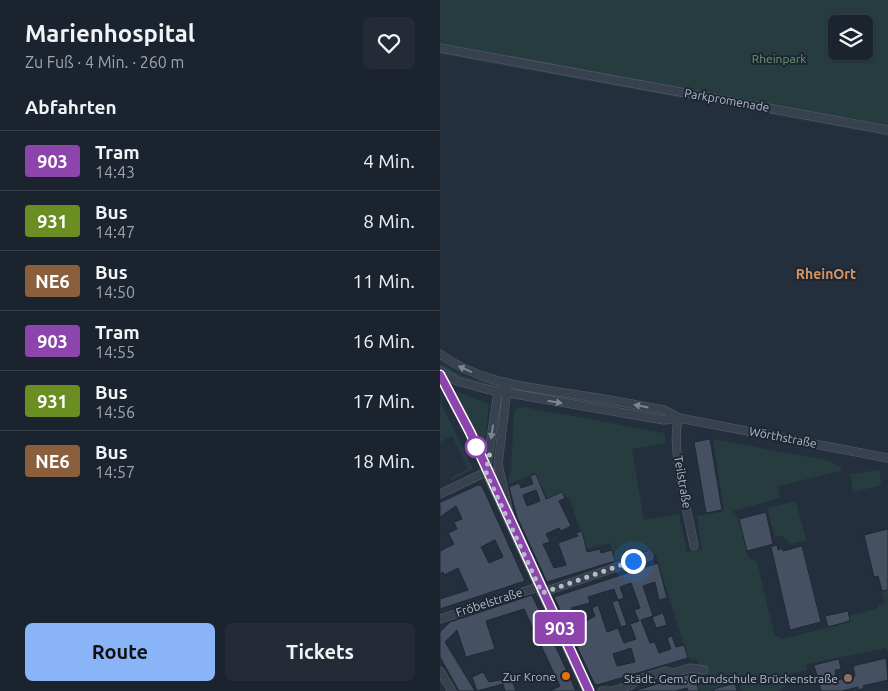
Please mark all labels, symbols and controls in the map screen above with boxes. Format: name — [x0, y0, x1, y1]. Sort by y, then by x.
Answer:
map controls — [828, 15, 873, 60]
button: layers — [828, 15, 873, 60]
button: heart — [363, 17, 415, 69]
text: Marienhospital — [25, 20, 195, 47]
park label: Rheinpark — [752, 52, 806, 65]
text: Zu Fuß · 4 Min. · 260 m — [25, 53, 184, 71]
street label: Parkpromenade — [683, 86, 771, 114]
text: Abfahrten — [25, 96, 117, 118]
text: Tram — [95, 141, 140, 163]
text: 4 Min. — [363, 150, 415, 172]
text: 903 — [37, 151, 68, 171]
text: 14:43 — [95, 163, 135, 181]
text: Bus — [95, 201, 128, 223]
text: 8 Min. — [363, 210, 415, 232]
text: 931 — [37, 211, 68, 231]
text: 14:47 — [95, 223, 135, 241]
text: Bus — [95, 261, 128, 283]
district label: RheinOrt — [796, 266, 856, 282]
text: 11 Min. — [353, 270, 415, 292]
text: NE6 — [35, 271, 70, 291]
text: 14:50 — [95, 283, 135, 301]
text: Tram — [95, 321, 140, 343]
text: 16 Min. — [353, 330, 415, 352]
text: 903 — [37, 331, 68, 351]
text: 14:55 — [95, 343, 135, 361]
one-way arrow — [458, 365, 472, 373]
text: Bus — [95, 381, 128, 403]
text: 17 Min. — [353, 390, 415, 412]
text: 931 — [37, 391, 68, 411]
one-way arrow — [547, 399, 563, 407]
one-way arrow — [633, 402, 649, 410]
text: 14:56 — [95, 403, 135, 421]
one-way arrow — [488, 424, 496, 440]
street label: Wörthstraße — [748, 424, 818, 450]
unlabelled marker — [465, 436, 487, 458]
text: Bus — [95, 441, 128, 463]
text: 18 Min. — [353, 450, 415, 472]
text: NE6 — [35, 451, 70, 471]
street label: Teilstraße — [672, 455, 694, 509]
text: 14:57 — [95, 463, 135, 481]
your location — [621, 549, 646, 574]
street label: Fröbelstraße — [454, 585, 524, 619]
line badge: 903 — [531, 612, 589, 644]
text: 903 — [545, 618, 575, 638]
button: Route — [25, 623, 215, 681]
button: Tickets — [225, 623, 415, 681]
place label: Zur Krone — [503, 670, 556, 683]
marker: Zur Krone — [560, 670, 572, 682]
place label: Städt. Gem. Grundschule Brückenstraße — [624, 672, 838, 685]
marker: Städt. Gem. Grundschule Brückenstraße — [842, 672, 854, 684]

